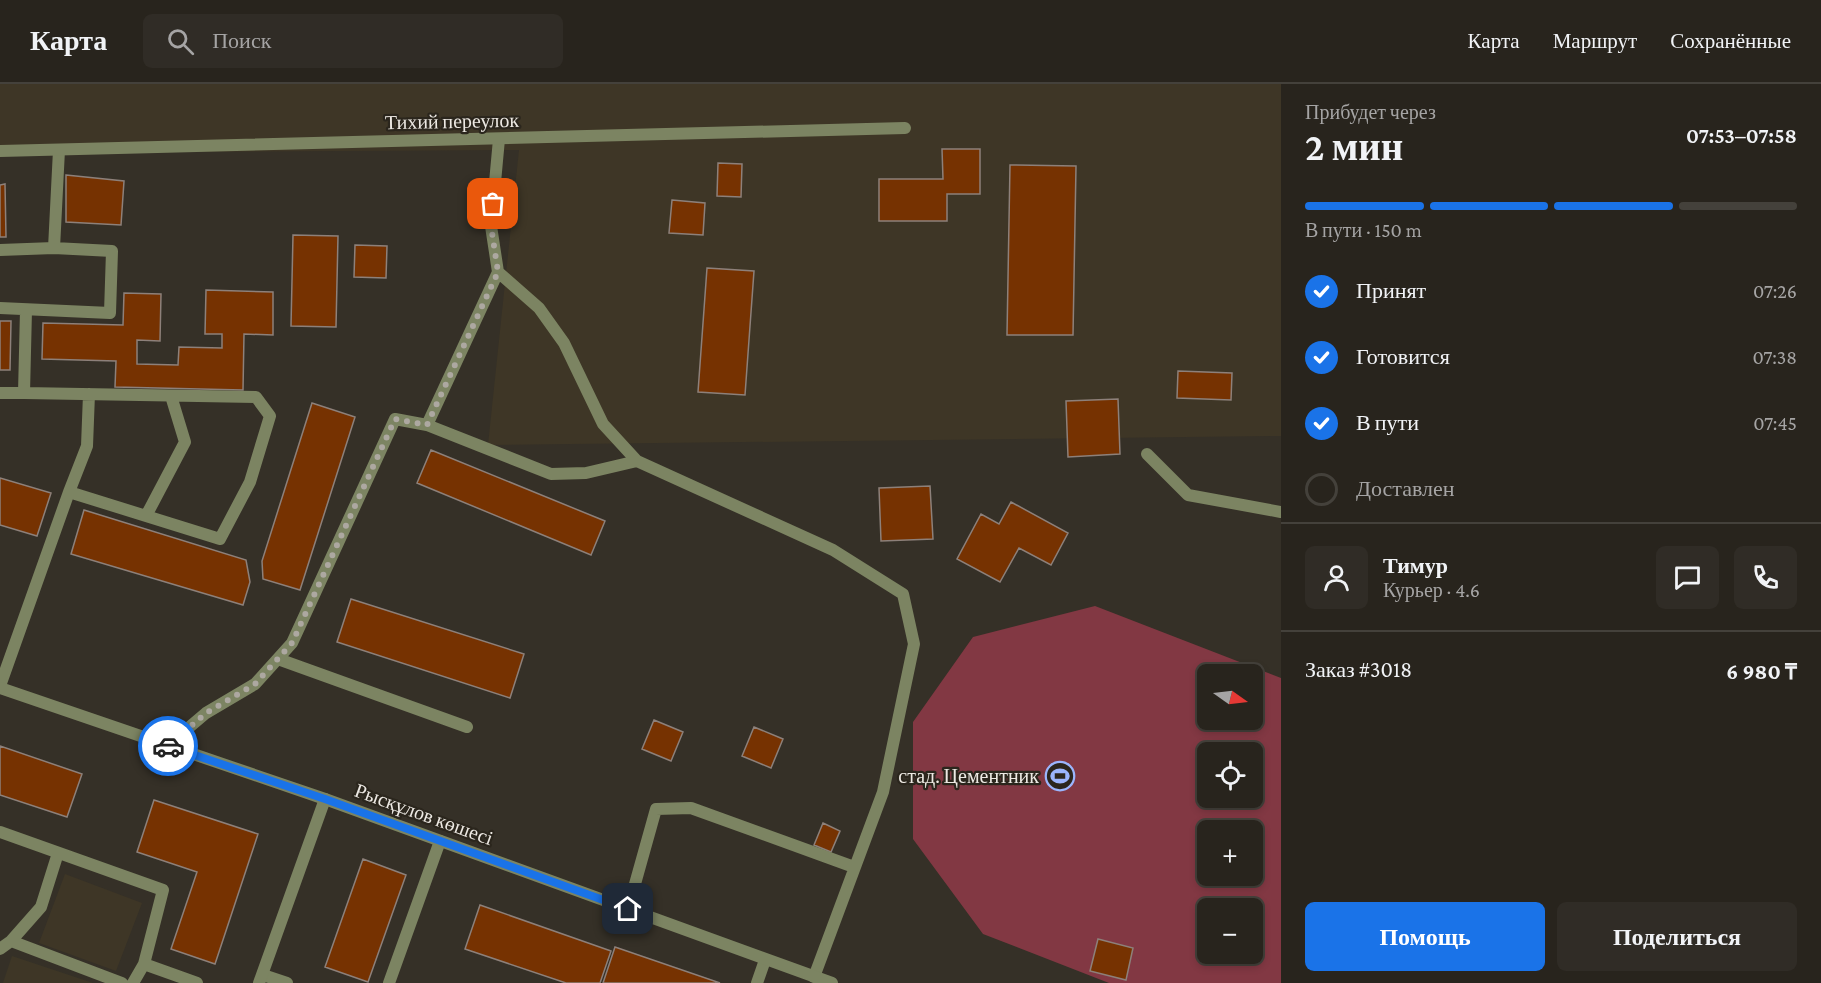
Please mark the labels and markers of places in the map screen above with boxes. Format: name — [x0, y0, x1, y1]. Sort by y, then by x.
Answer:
pin — [467, 178, 518, 229]
sports icon: стад. Цементник — [1044, 760, 1076, 792]
place label: стад. Цементник — [898, 765, 1039, 788]
pin — [602, 883, 653, 934]

